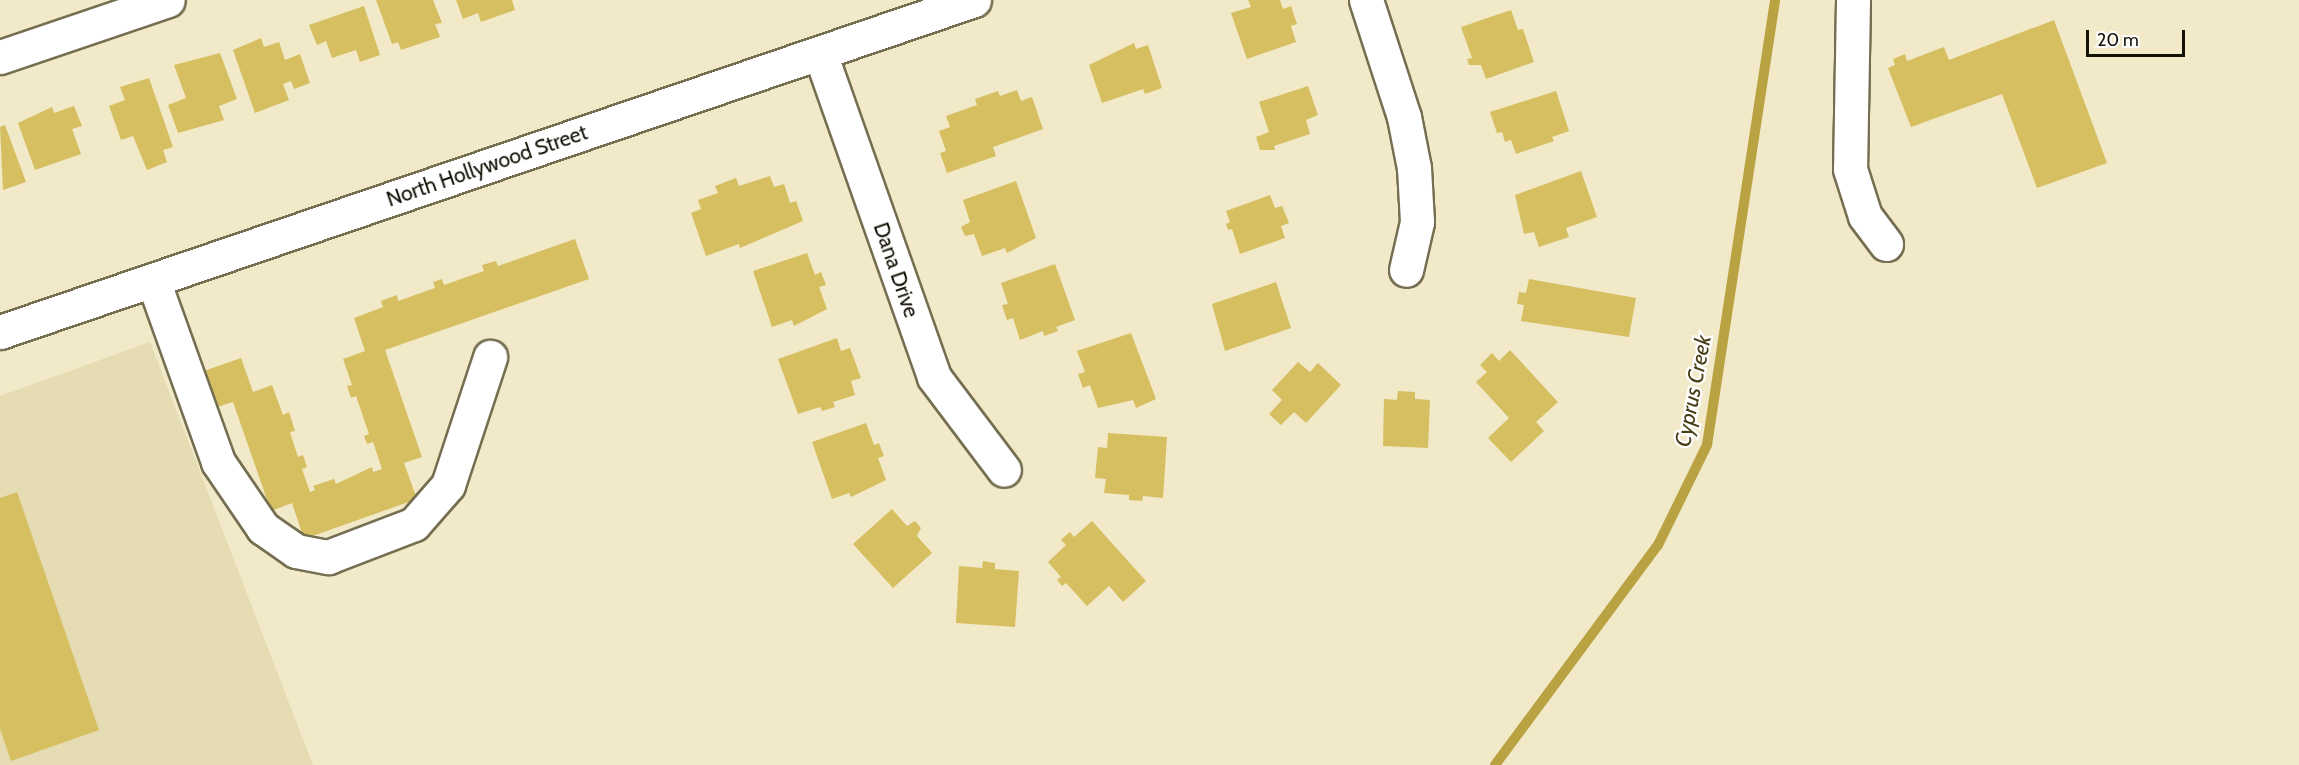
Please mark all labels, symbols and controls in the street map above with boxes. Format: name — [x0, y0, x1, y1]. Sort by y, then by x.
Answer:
scale bar — [2089, 18, 2188, 56]
text: 20 m — [2097, 29, 2139, 51]
street label: North Hollywood Street — [383, 120, 591, 212]
street label: Dana Drive — [868, 219, 924, 321]
water label: Cyprus Creek — [1669, 333, 1717, 449]

